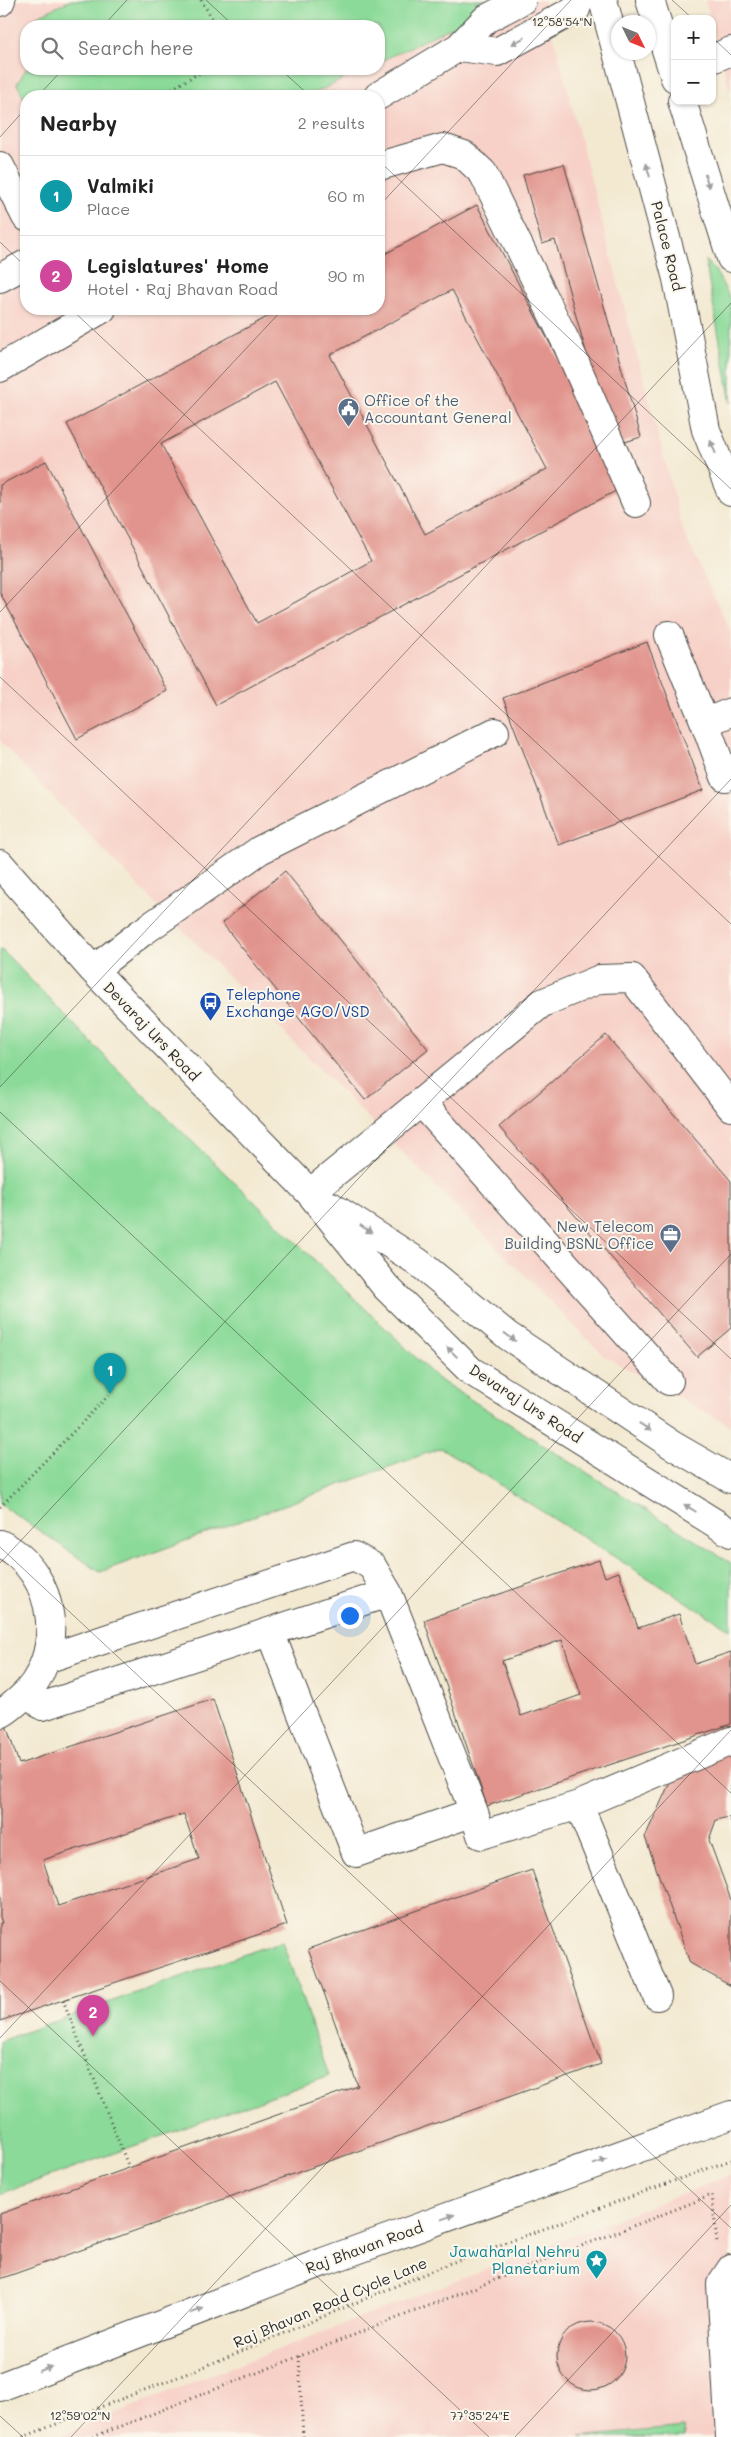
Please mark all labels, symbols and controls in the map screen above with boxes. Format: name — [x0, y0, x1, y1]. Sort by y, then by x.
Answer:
text: 12°58'54"N — [532, 13, 592, 29]
north arrow — [611, 15, 656, 60]
map controls — [671, 15, 716, 105]
button: + — [671, 15, 716, 60]
search box — [20, 20, 385, 75]
icon: search — [38, 34, 66, 62]
text: Search here — [78, 35, 194, 60]
one-way arrow — [511, 37, 525, 45]
button: − — [671, 60, 716, 105]
text: Nearby — [40, 109, 117, 136]
text: 2 results — [298, 112, 365, 133]
one-way arrow — [644, 163, 652, 178]
text: Valmiki — [87, 173, 155, 198]
one-way arrow — [704, 174, 711, 189]
text: 1 — [52, 185, 60, 206]
text: 60 m — [328, 185, 365, 206]
text: Place — [87, 198, 130, 219]
street label: Palace Road — [647, 199, 689, 293]
text: Legislatures' Home — [87, 253, 269, 278]
text: 2 — [52, 265, 60, 286]
text: 90 m — [328, 265, 365, 286]
text: Hotel · Raj Bhavan Road — [87, 278, 278, 299]
place label: Office of the Accountant General — [364, 390, 512, 427]
public building icon: Office of the Accountant General — [336, 397, 360, 428]
one-way arrow — [709, 439, 717, 454]
street label: Devaraj Urs Road — [99, 977, 205, 1085]
place label: Telephone Exchange AGO/VSD — [226, 984, 370, 1021]
bus stop icon: Telephone Exchange AGO/VSD — [198, 991, 222, 1022]
place label: New Telecom Building BSNL Office — [504, 1216, 654, 1253]
office icon: New Telecom Building BSNL Office — [658, 1223, 682, 1254]
one-way arrow — [360, 1224, 373, 1234]
one-way arrow — [503, 1332, 517, 1342]
one-way arrow — [446, 1346, 458, 1358]
pin: 1 — [94, 1353, 126, 1394]
street label: Devaraj Urs Road — [466, 1359, 586, 1447]
one-way arrow — [639, 1422, 652, 1432]
one-way arrow — [683, 1503, 696, 1512]
your location — [337, 1603, 363, 1629]
pin: 2 — [77, 1995, 109, 2036]
one-way arrow — [593, 2158, 608, 2165]
one-way arrow — [440, 2213, 455, 2220]
street label: Raj Bhavan Road — [302, 2216, 426, 2278]
place label: Jawaharlal Nehru Planetarium — [450, 2241, 580, 2278]
place icon: Jawaharlal Nehru Planetarium — [584, 2248, 608, 2279]
street label: Raj Bhavan Road Cycle Lane — [230, 2252, 430, 2352]
one-way arrow — [190, 2307, 205, 2315]
one-way arrow — [38, 2365, 53, 2373]
text: 12°59'02"N — [50, 2407, 110, 2423]
text: 77°35'24"E — [450, 2407, 510, 2423]

